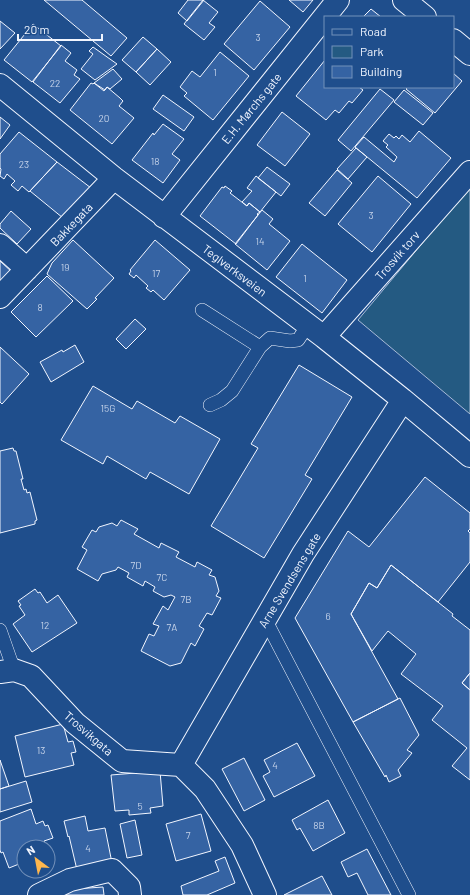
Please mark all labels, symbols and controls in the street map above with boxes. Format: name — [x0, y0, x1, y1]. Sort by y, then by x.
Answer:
scale bar — [18, 16, 102, 42]
legend — [324, 16, 454, 88]
text: 20 m — [24, 22, 50, 36]
text: Road — [360, 24, 387, 38]
house number: 3 — [255, 31, 261, 43]
text: Park — [360, 44, 384, 58]
text: Building — [360, 64, 402, 78]
house number: 1 — [213, 66, 217, 78]
street label: E.H. Mørchs gate — [218, 70, 284, 146]
house number: 22 — [50, 77, 60, 89]
house number: 20 — [98, 112, 110, 124]
house number: 18 — [151, 155, 159, 167]
house number: 23 — [19, 158, 29, 170]
street label: Bakkegata — [47, 199, 95, 249]
house number: 3 — [368, 209, 374, 221]
street label: Trosvik torv — [372, 227, 422, 283]
house number: 14 — [255, 235, 265, 247]
street label: Teglverksveien — [200, 241, 270, 299]
house number: 19 — [61, 261, 69, 273]
house number: 17 — [152, 267, 160, 279]
house number: 1 — [303, 272, 307, 284]
house number: 8 — [37, 301, 43, 313]
house number: 15G — [101, 402, 115, 414]
street label: Arne Svendsens gate — [255, 530, 323, 630]
house number: 7D — [131, 559, 141, 571]
house number: 7C — [157, 571, 167, 583]
house number: 7B — [181, 593, 192, 605]
house number: 6 — [325, 610, 331, 622]
house number: 12 — [41, 619, 49, 631]
house number: 7A — [167, 621, 177, 633]
street label: Trosvikgata — [62, 708, 116, 758]
house number: 13 — [37, 744, 45, 756]
house number: 4 — [272, 759, 278, 771]
house number: 5 — [137, 800, 143, 812]
house number: 8B — [313, 819, 325, 831]
house number: 7 — [186, 829, 191, 841]
north arrow — [16, 839, 56, 879]
house number: 4 — [85, 842, 91, 854]
text: N — [24, 843, 37, 858]

